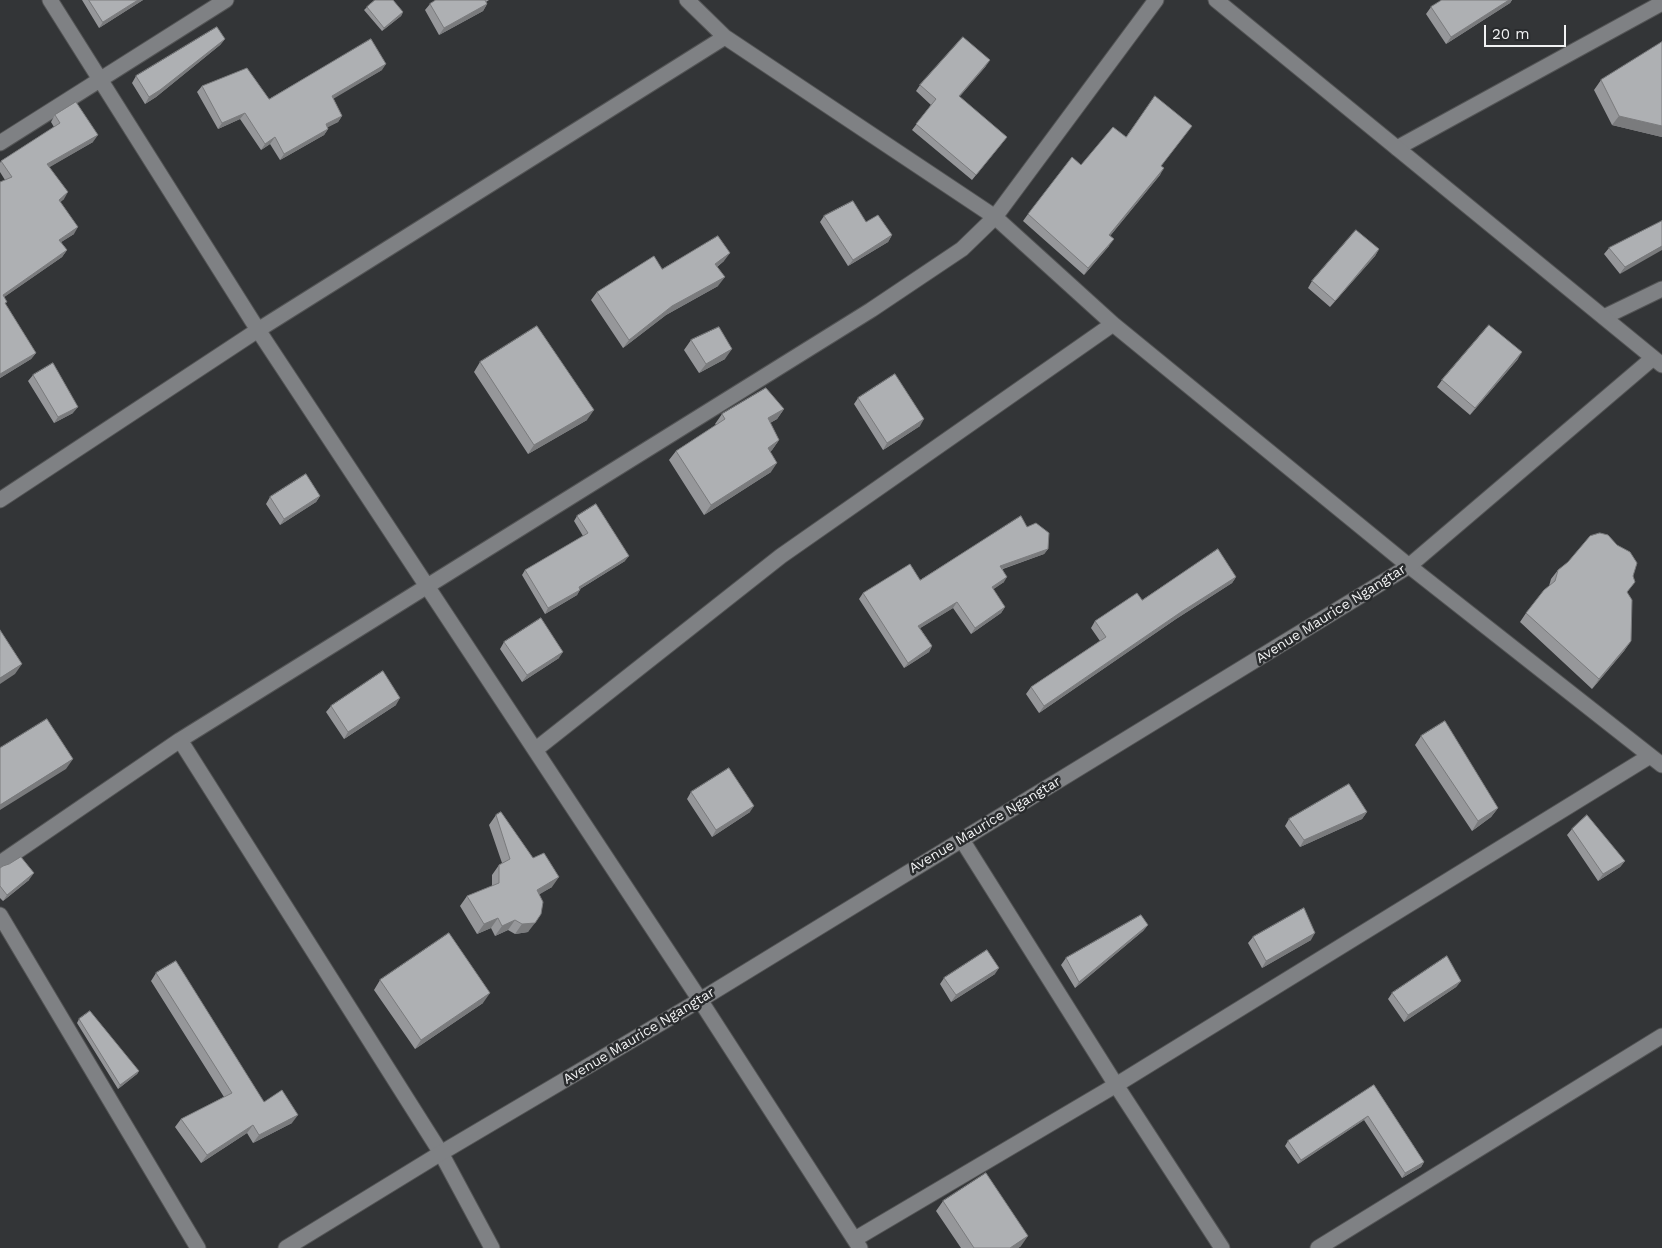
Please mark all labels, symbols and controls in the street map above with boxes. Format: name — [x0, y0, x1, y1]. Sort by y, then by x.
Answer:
scale bar — [1487, 15, 1570, 47]
text: 20 m — [1492, 25, 1530, 43]
street label: Avenue Maurice Ngangtar — [1253, 561, 1409, 667]
street label: Avenue Maurice Ngangtar — [906, 773, 1064, 877]
street label: Avenue Maurice Ngangtar — [560, 984, 718, 1088]

